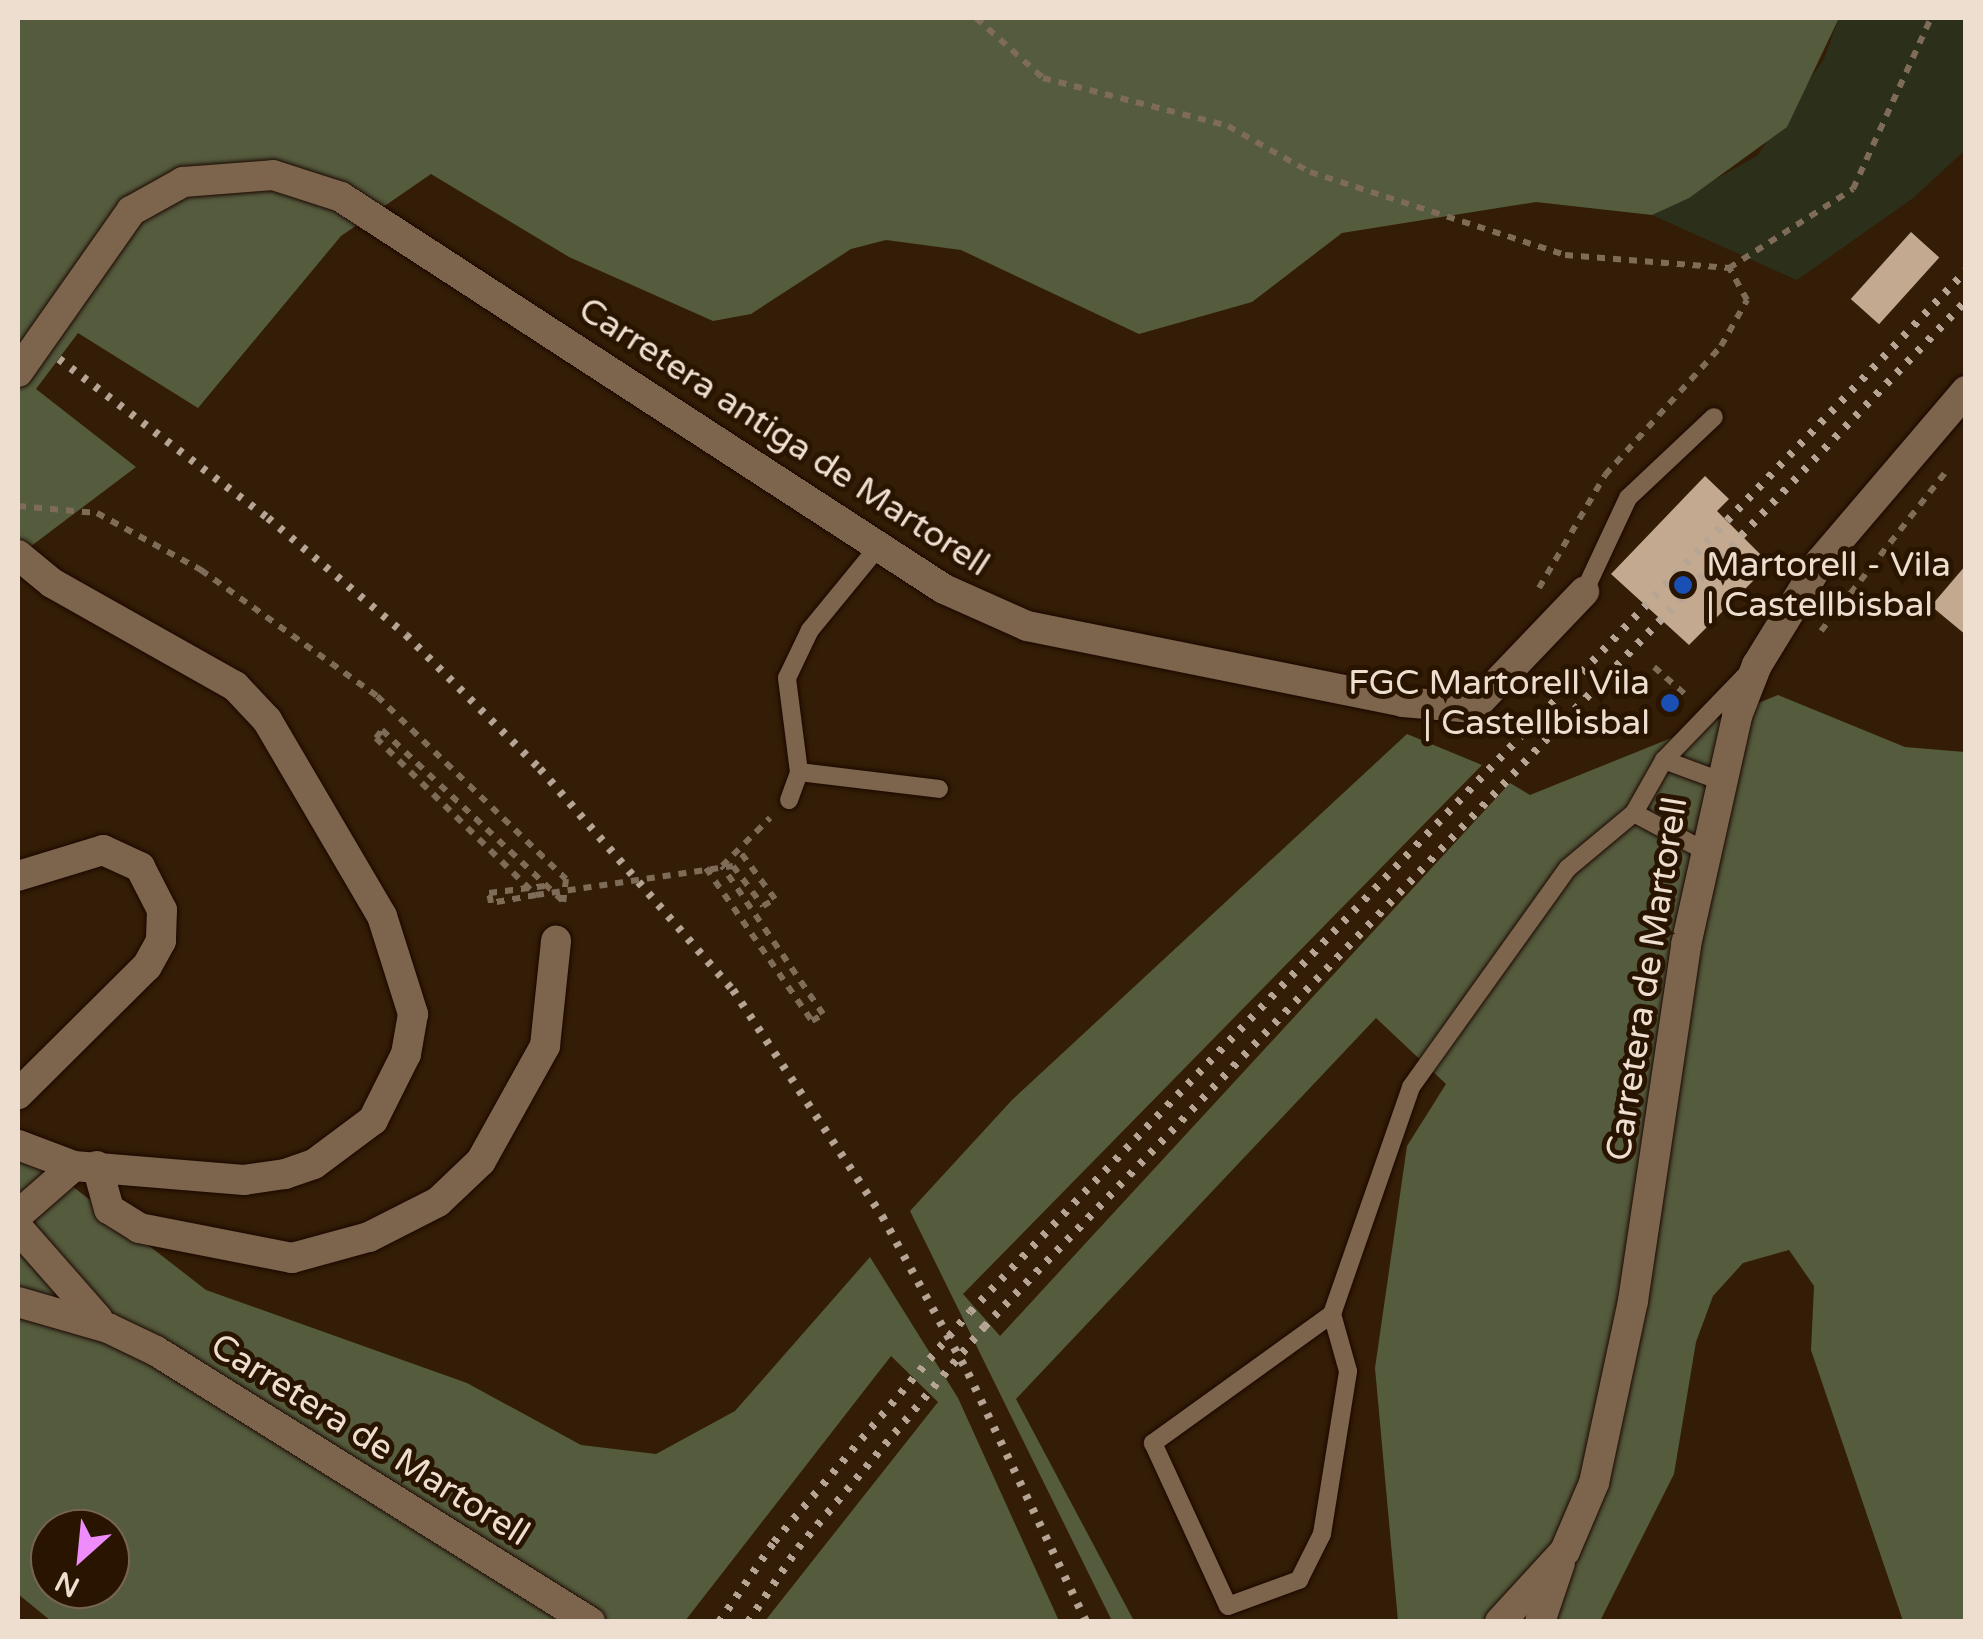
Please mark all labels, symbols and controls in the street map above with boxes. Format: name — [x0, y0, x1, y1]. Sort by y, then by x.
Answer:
street label: Carretera antiga de Martorell — [571, 288, 997, 586]
place label: Martorell - Vila | Castellbisbal — [1706, 544, 1951, 626]
marker: Martorell - Vila | Castellbisbal — [1670, 572, 1696, 598]
place label: FGC Martorell Vila | Castellbisbal — [1348, 662, 1650, 744]
marker: FGC Martorell Vila | Castellbisbal — [1659, 692, 1681, 714]
street label: Carretera de Martorell — [1598, 794, 1696, 1164]
street label: Carretera de Martorell — [203, 1325, 537, 1555]
north arrow — [30, 1509, 130, 1609]
text: N — [50, 1564, 85, 1604]

